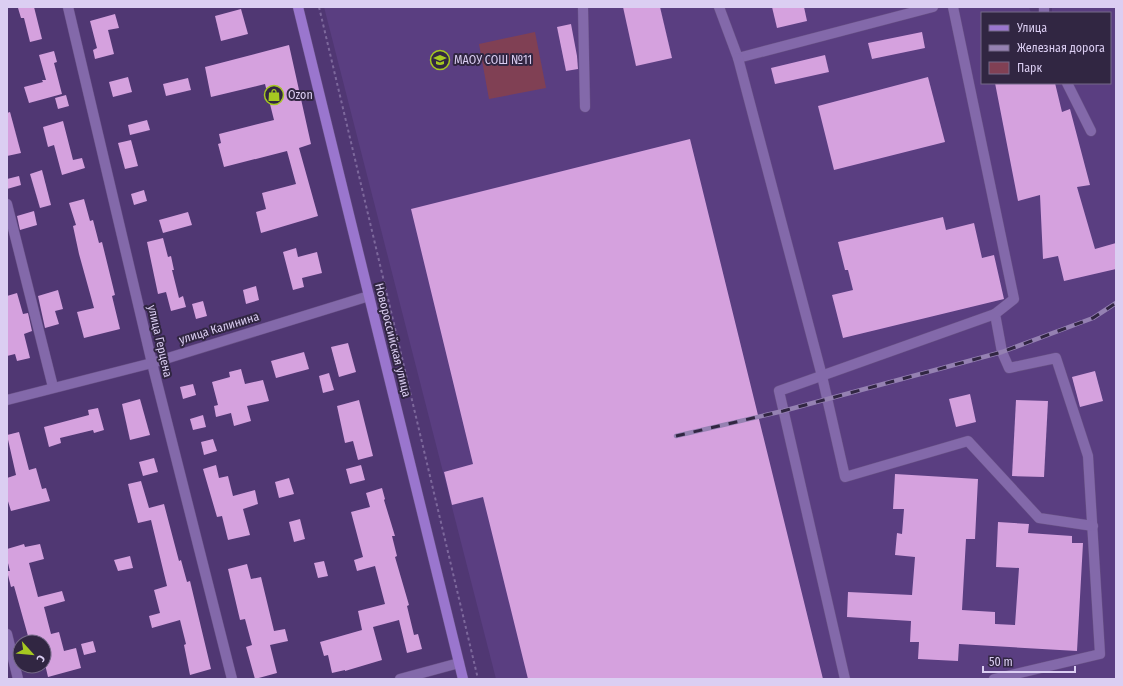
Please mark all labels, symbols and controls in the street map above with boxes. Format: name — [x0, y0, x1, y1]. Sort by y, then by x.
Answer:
legend — [981, 12, 1111, 84]
text: Улица — [1016, 21, 1047, 35]
text: Железная дорога — [1017, 41, 1105, 55]
school or university icon: МАОУ СОШ №11 — [429, 49, 451, 71]
place label: МАОУ СОШ №11 — [454, 53, 532, 67]
text: Парк — [1017, 61, 1043, 75]
shop icon: Ozon — [263, 84, 285, 106]
place label: Ozon — [288, 88, 313, 102]
street label: Новороссийская улица — [372, 282, 414, 398]
street label: улица Герцена — [145, 303, 175, 379]
street label: улица Калинина — [177, 309, 261, 347]
north arrow — [12, 634, 52, 674]
scale bar — [983, 648, 1075, 674]
text: С — [33, 653, 48, 664]
text: 50 m — [989, 655, 1013, 669]

